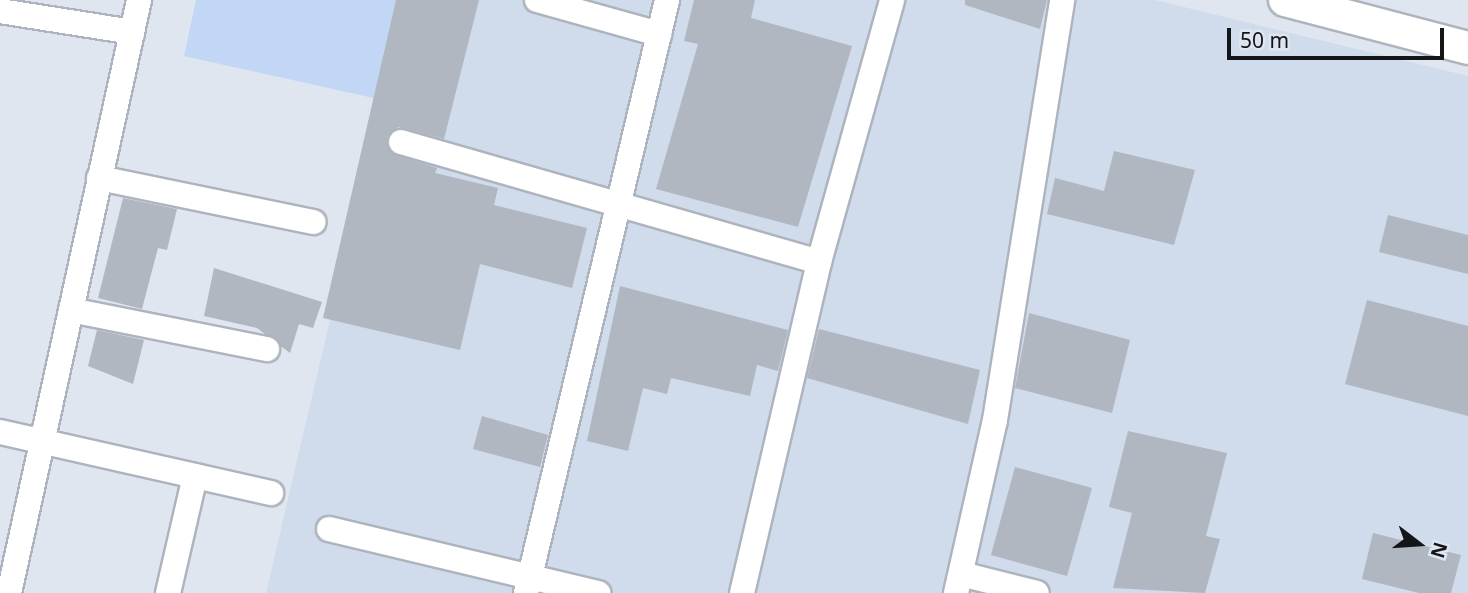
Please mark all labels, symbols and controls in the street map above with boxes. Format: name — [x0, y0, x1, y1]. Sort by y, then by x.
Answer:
scale bar — [1230, 14, 1447, 58]
text: 50 m — [1240, 26, 1289, 54]
north arrow — [1384, 509, 1454, 579]
text: N — [1424, 539, 1454, 561]

